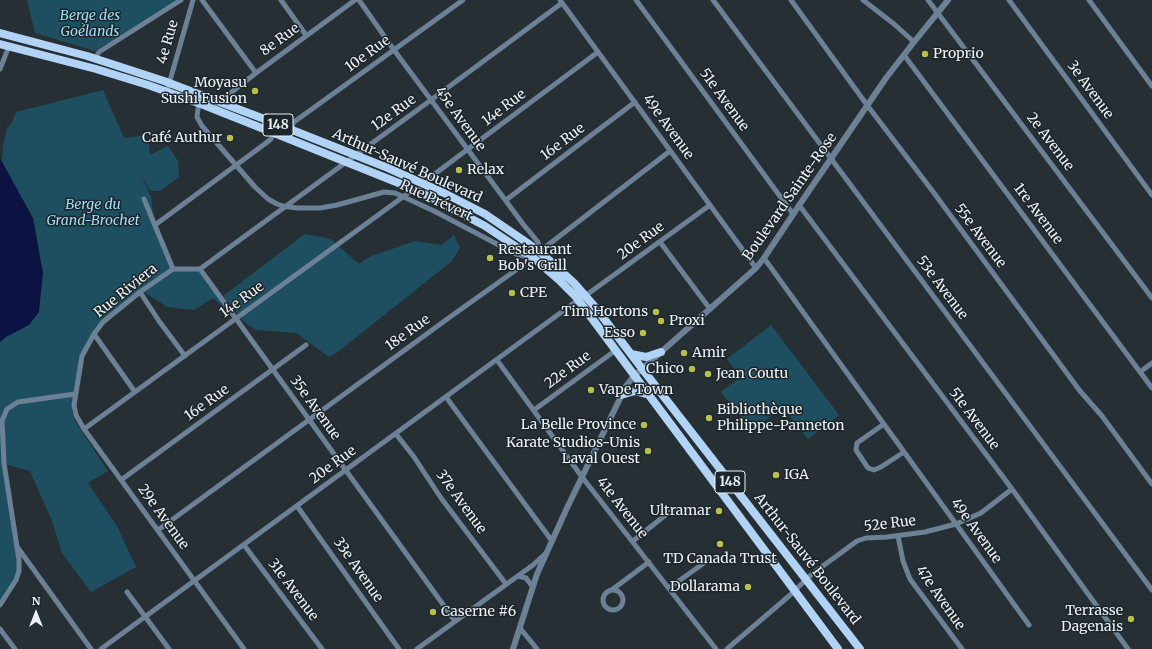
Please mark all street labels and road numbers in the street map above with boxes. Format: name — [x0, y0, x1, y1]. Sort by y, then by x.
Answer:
street label: 4e Rue — [154, 18, 182, 66]
street label: 8e Rue — [257, 20, 303, 60]
street label: 10e Rue — [342, 32, 394, 76]
street label: 3e Avenue — [1063, 58, 1117, 122]
street label: 51e Avenue — [696, 65, 752, 135]
street label: 45e Avenue — [431, 84, 489, 154]
street label: 14e Rue — [479, 86, 529, 130]
street label: 12e Rue — [369, 91, 419, 135]
street label: 49e Avenue — [639, 91, 697, 163]
street label: 2e Avenue — [1023, 110, 1077, 174]
road number: 148 — [263, 114, 293, 136]
street label: 16e Rue — [538, 120, 588, 164]
street label: Arthur-Sauvé Boulevard — [330, 125, 484, 207]
street label: Boulevard Sainte-Rose — [739, 130, 841, 264]
street label: Rue Prévert — [397, 177, 475, 225]
street label: 1re Avenue — [1010, 180, 1066, 248]
street label: 55e Avenue — [951, 201, 1009, 271]
street label: 20e Rue — [614, 218, 668, 264]
street label: 53e Avenue — [913, 253, 971, 323]
street label: Rue Riviera — [91, 260, 161, 322]
street label: 14e Rue — [217, 278, 267, 322]
street label: 18e Rue — [383, 311, 433, 355]
street label: 22e Rue — [542, 348, 594, 392]
street label: 35e Avenue — [286, 373, 344, 443]
street label: 16e Rue — [182, 381, 232, 425]
street label: 51e Avenue — [945, 385, 1003, 453]
street label: 20e Rue — [306, 442, 360, 488]
street label: 37e Avenue — [432, 467, 490, 537]
road number: 148 — [715, 471, 745, 493]
street label: 41e Avenue — [593, 474, 651, 542]
street label: 29e Avenue — [134, 481, 192, 553]
street label: Arthur-Sauvé Boulevard — [751, 490, 863, 628]
street label: 49e Avenue — [947, 495, 1005, 567]
street label: 52e Rue — [863, 512, 917, 536]
street label: 33e Avenue — [330, 534, 386, 606]
street label: 31e Avenue — [264, 556, 322, 624]
street label: 47e Avenue — [912, 563, 968, 633]

